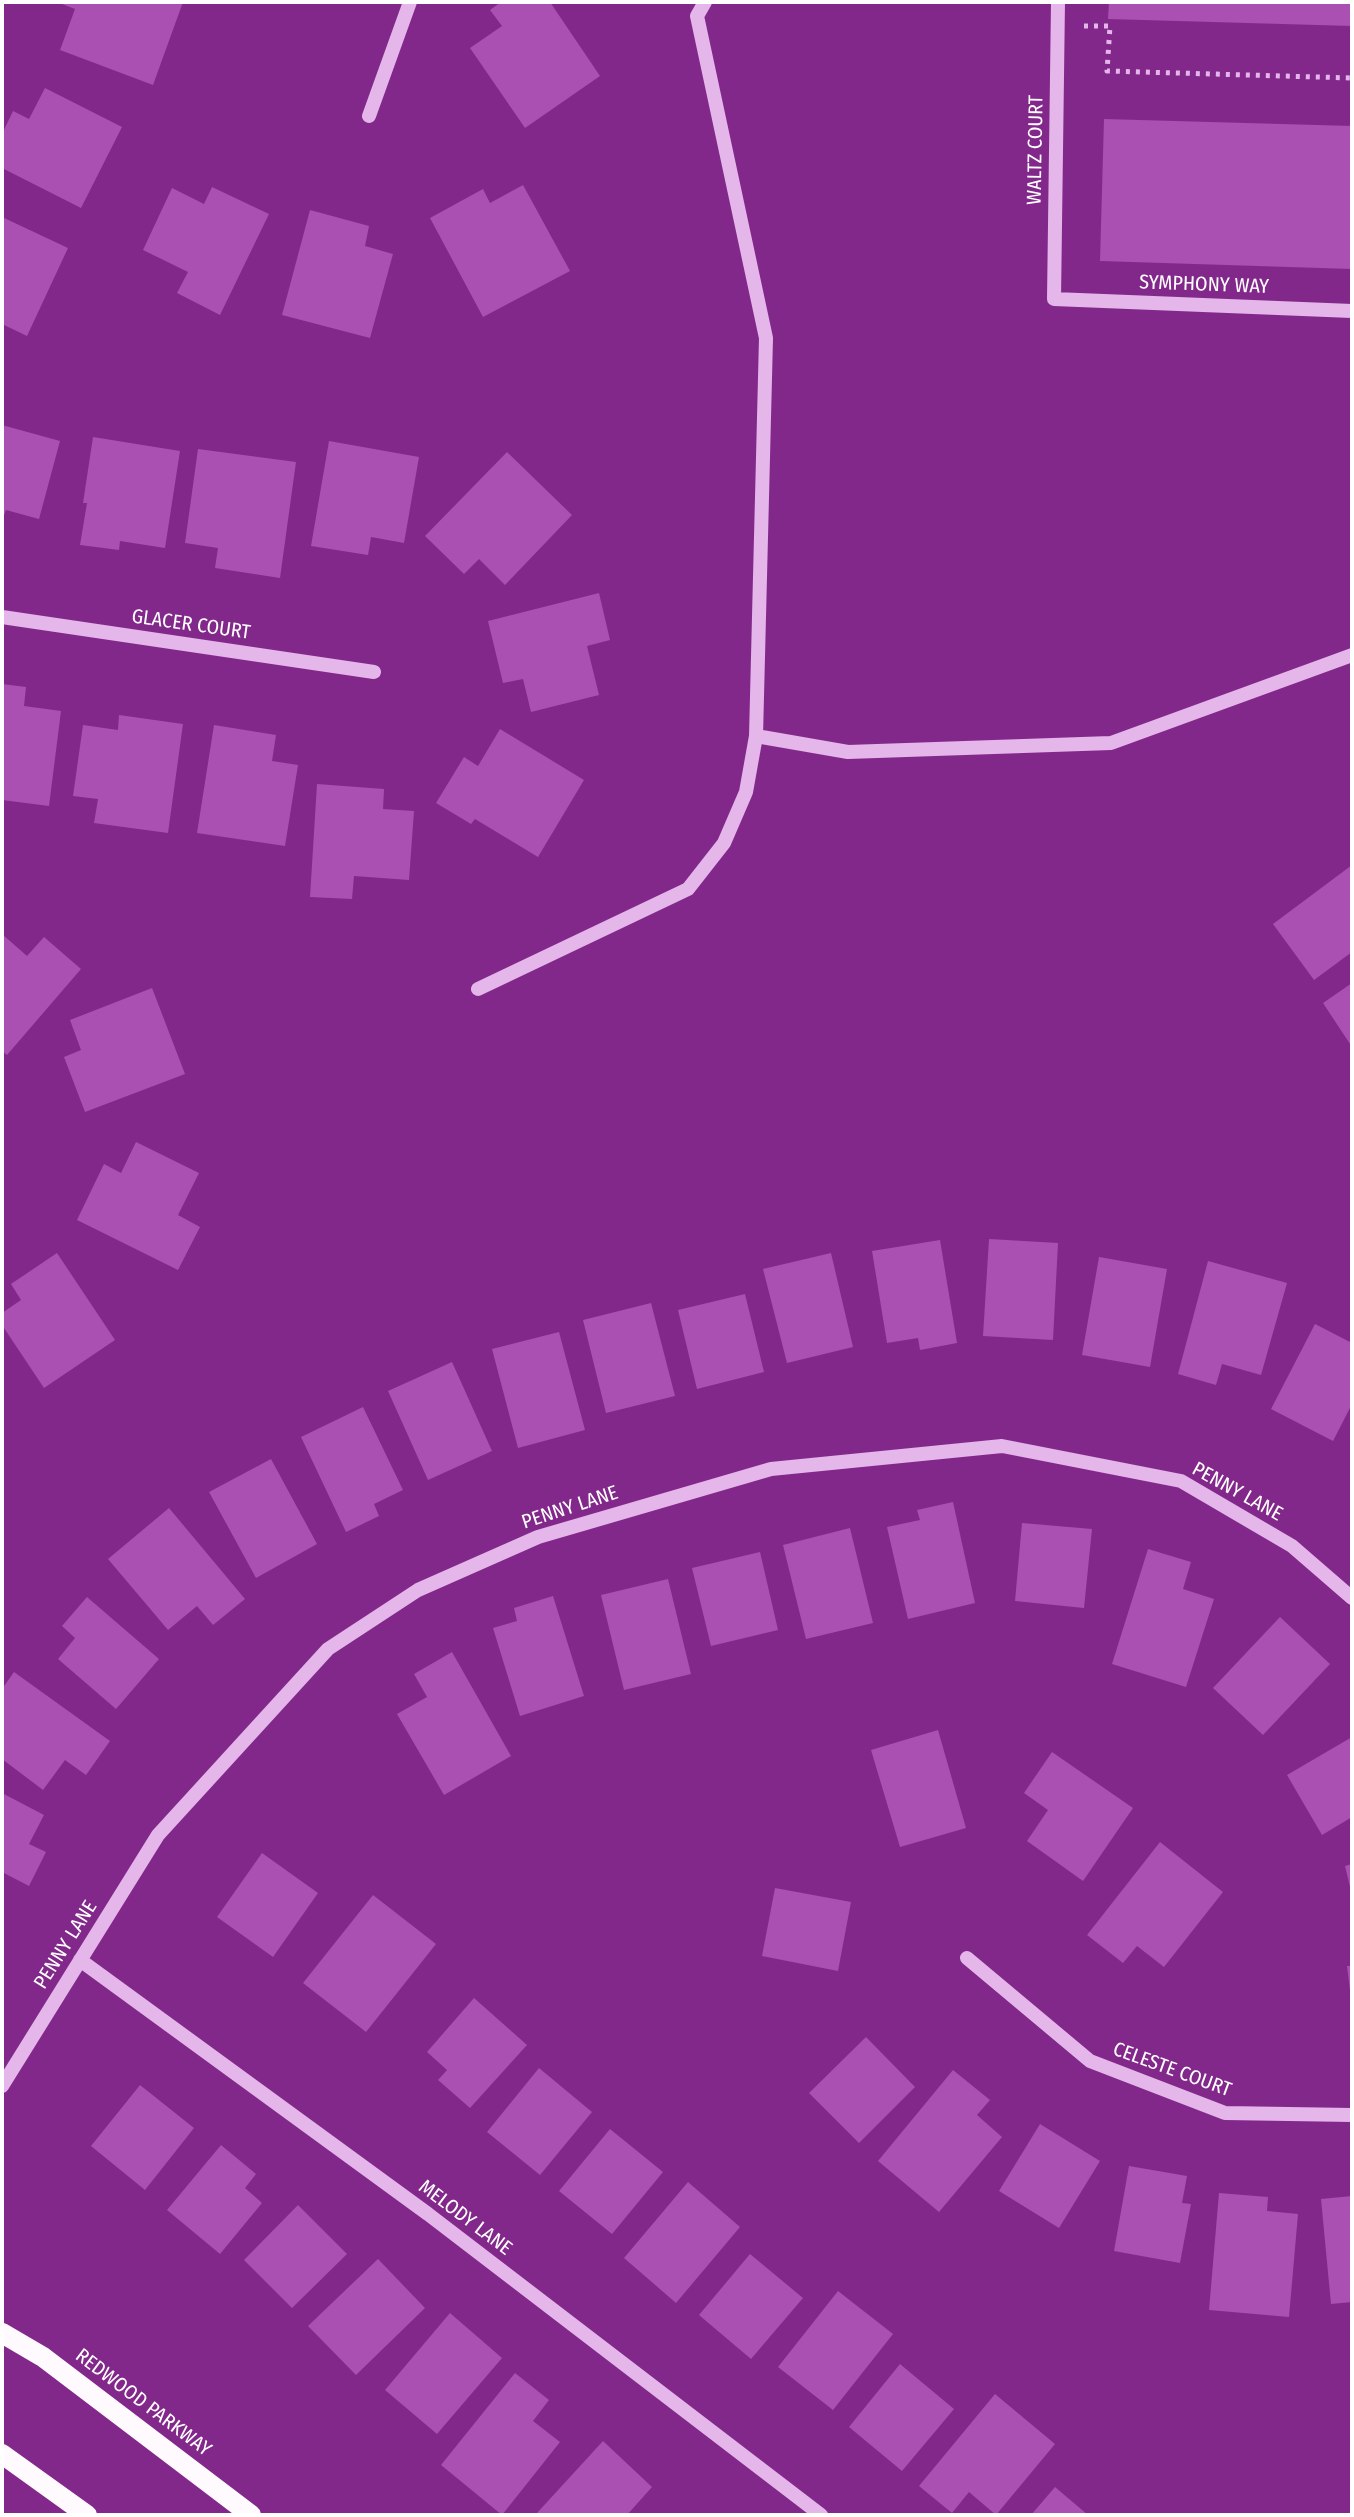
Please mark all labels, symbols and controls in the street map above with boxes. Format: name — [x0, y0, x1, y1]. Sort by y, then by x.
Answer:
street label: WALTZ COURT — [1023, 95, 1049, 205]
street label: SYMPHONY WAY — [1139, 271, 1269, 299]
street label: GLACER COURT — [130, 605, 252, 645]
street label: PENNY LANE — [1188, 1457, 1286, 1527]
street label: PENNY LANE — [519, 1481, 621, 1535]
street label: PENNY LANE — [29, 1896, 103, 1994]
street label: CELESTE COURT — [1110, 2037, 1234, 2103]
street label: MELODY LANE — [414, 2175, 516, 2261]
street label: REDWOOD PARKWAY — [70, 2344, 216, 2462]

